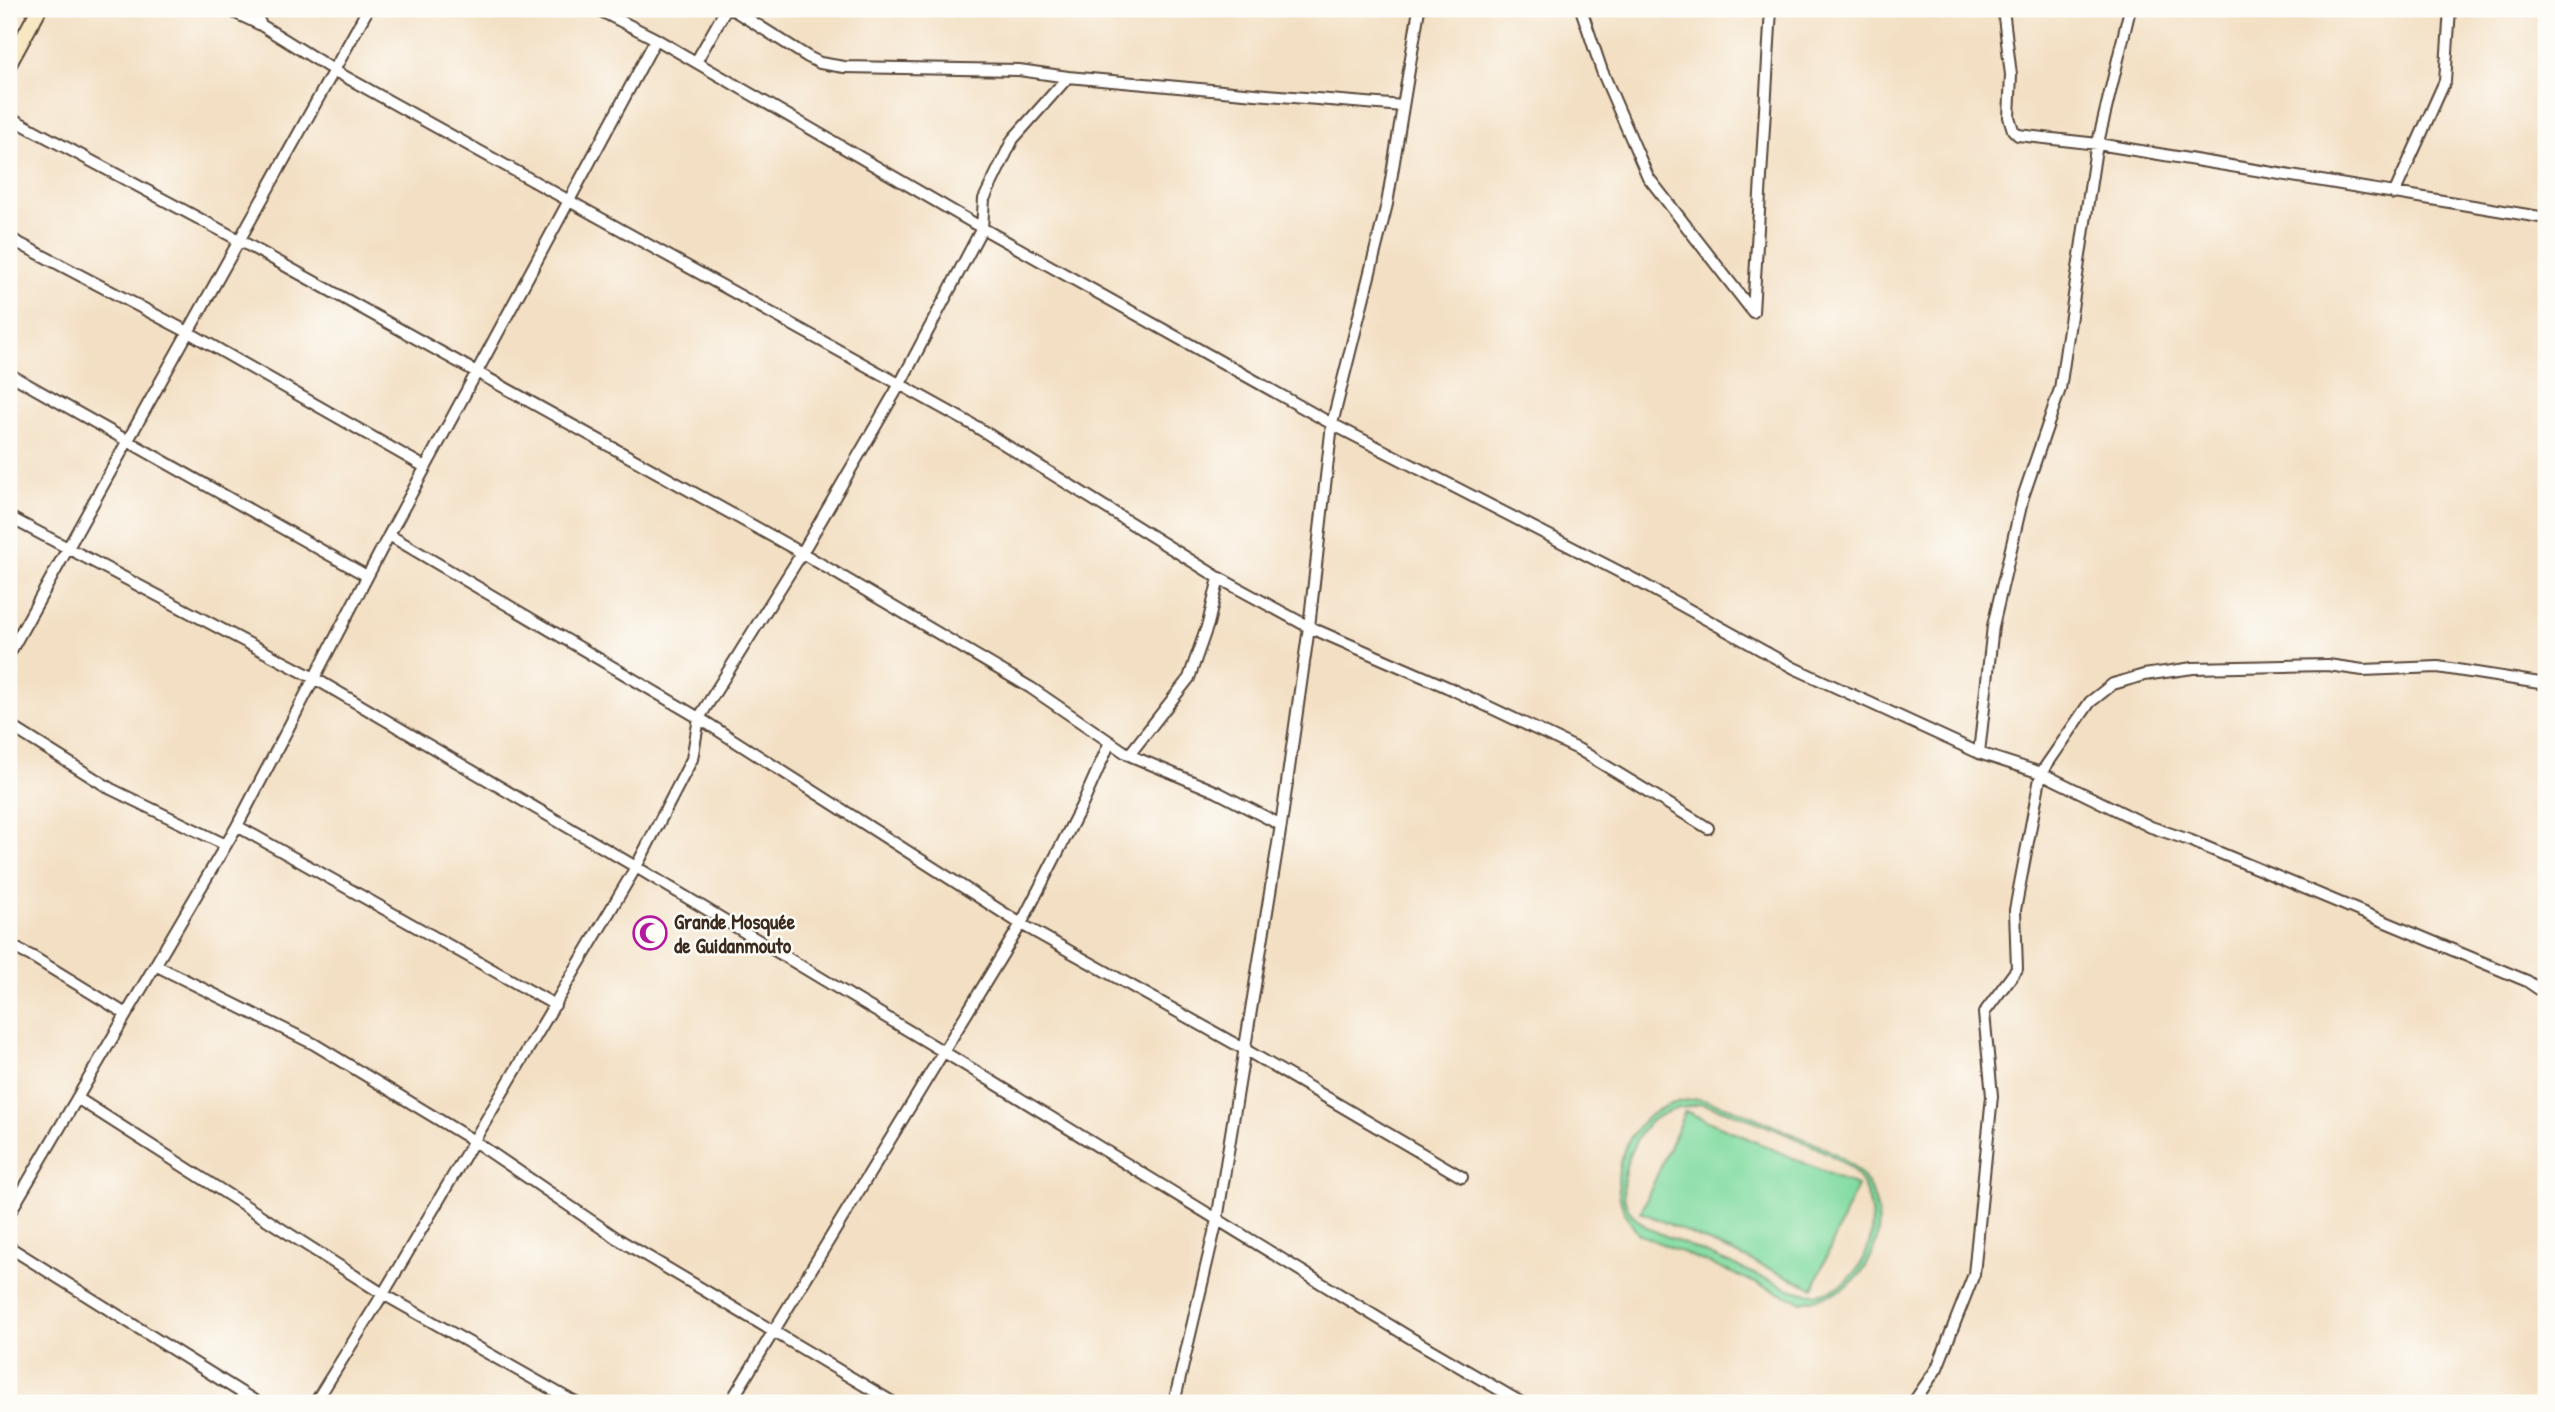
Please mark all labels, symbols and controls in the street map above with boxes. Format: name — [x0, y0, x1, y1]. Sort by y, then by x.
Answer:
place label: Grande Mosquée de Guidanmouto — [674, 907, 796, 960]
mosque icon: Grande Mosquée de Guidanmouto — [631, 914, 669, 952]

